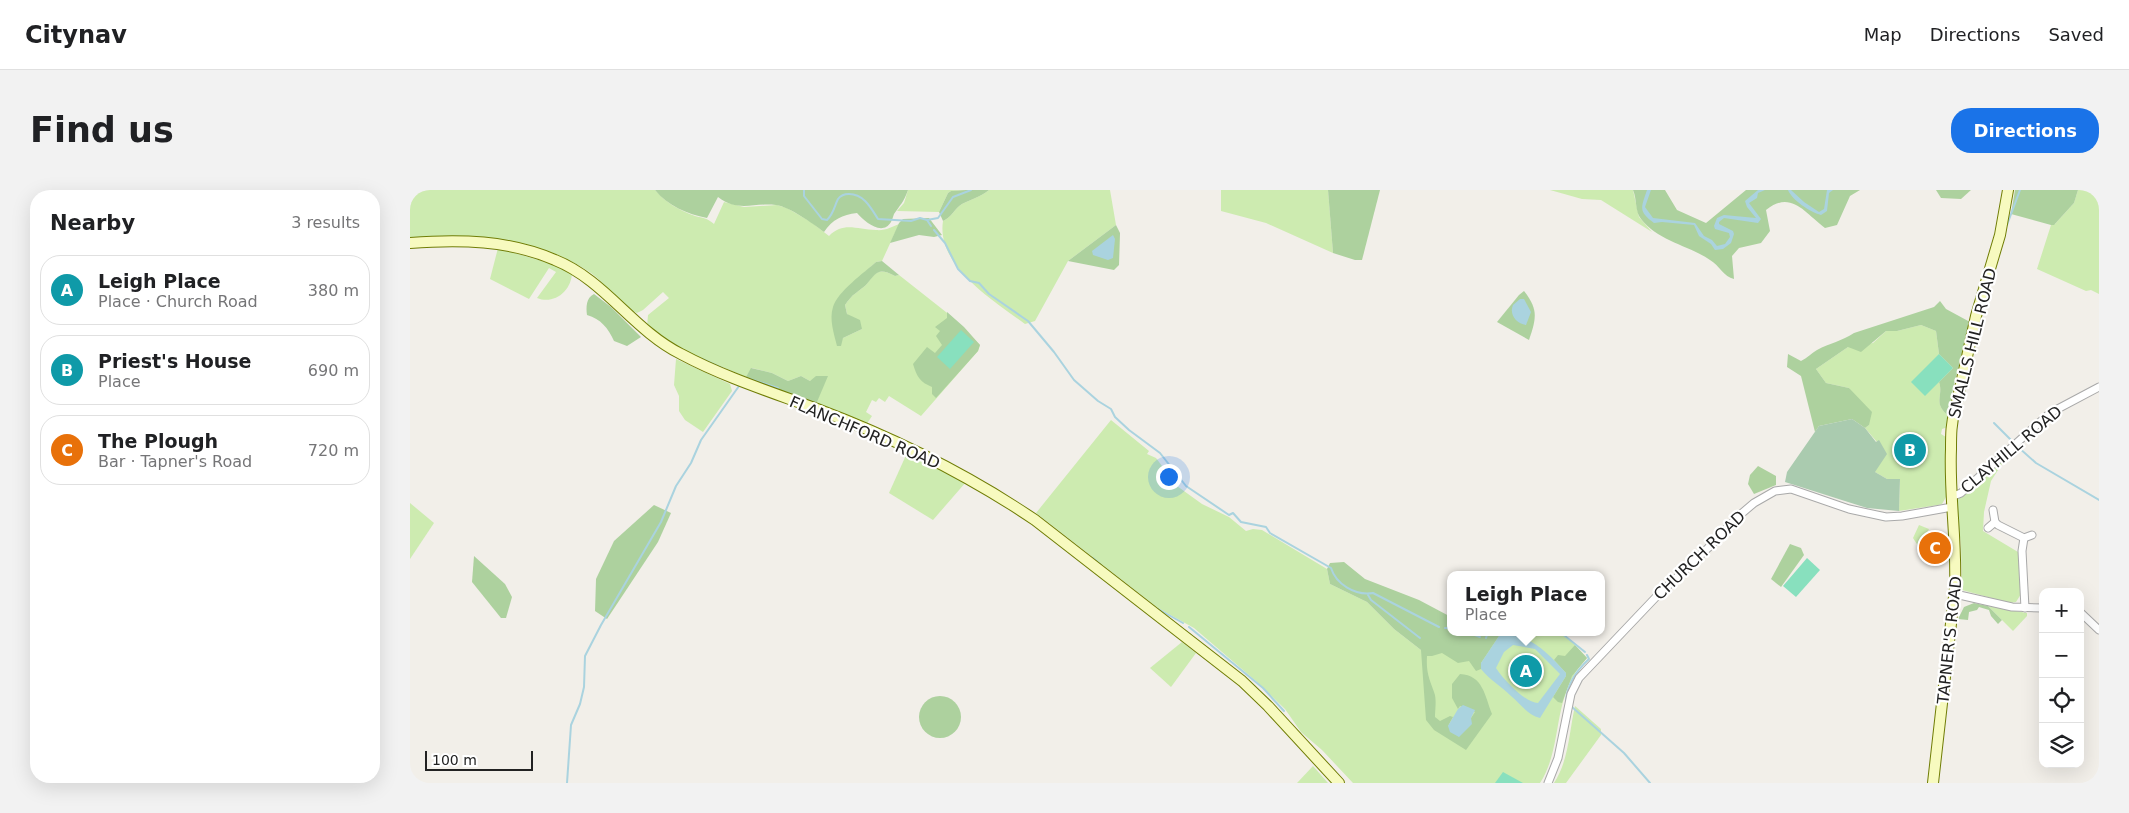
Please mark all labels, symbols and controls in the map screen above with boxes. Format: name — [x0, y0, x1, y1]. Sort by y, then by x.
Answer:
text: Citynav — [25, 21, 127, 49]
text: Map — [1864, 24, 1902, 45]
text: Directions — [1930, 24, 2020, 45]
text: Saved — [2048, 24, 2104, 45]
button: Directions — [1951, 108, 2099, 153]
text: Find us — [30, 110, 174, 150]
text: Nearby — [50, 211, 135, 235]
text: 3 results — [291, 213, 360, 232]
street label: SMALLS HILL ROAD — [1945, 266, 2000, 420]
text: Leigh Place — [98, 270, 221, 292]
text: A — [61, 281, 73, 300]
text: 380 m — [308, 281, 359, 300]
text: Place · Church Road — [98, 292, 258, 311]
text: Priest's House — [98, 350, 252, 372]
text: B — [61, 361, 73, 380]
text: 690 m — [308, 361, 359, 380]
text: Place — [98, 372, 141, 391]
street label: FLANCHFORD ROAD — [787, 392, 943, 473]
street label: CLAYHILL ROAD — [1957, 402, 2066, 497]
text: The Plough — [98, 430, 218, 452]
pin: B — [1894, 431, 1926, 469]
text: C — [61, 441, 73, 460]
text: 720 m — [308, 441, 359, 460]
text: Bar · Tapner's Road — [98, 452, 252, 471]
your location — [1156, 464, 1182, 490]
street label: CHURCH ROAD — [1650, 507, 1749, 604]
pin: C — [1919, 529, 1951, 567]
popup — [1447, 571, 1605, 636]
street label: TAPNER'S ROAD — [1933, 575, 1966, 706]
text: Leigh Place — [1465, 583, 1587, 605]
map controls — [2039, 588, 2084, 768]
button: + — [2039, 588, 2084, 633]
text: Place — [1465, 605, 1507, 624]
button: − — [2039, 633, 2084, 678]
pin: A — [1510, 652, 1542, 690]
button: locate — [2039, 678, 2084, 723]
button: layers — [2039, 723, 2084, 768]
scale bar — [425, 748, 532, 771]
text: 100 m — [432, 752, 477, 768]

